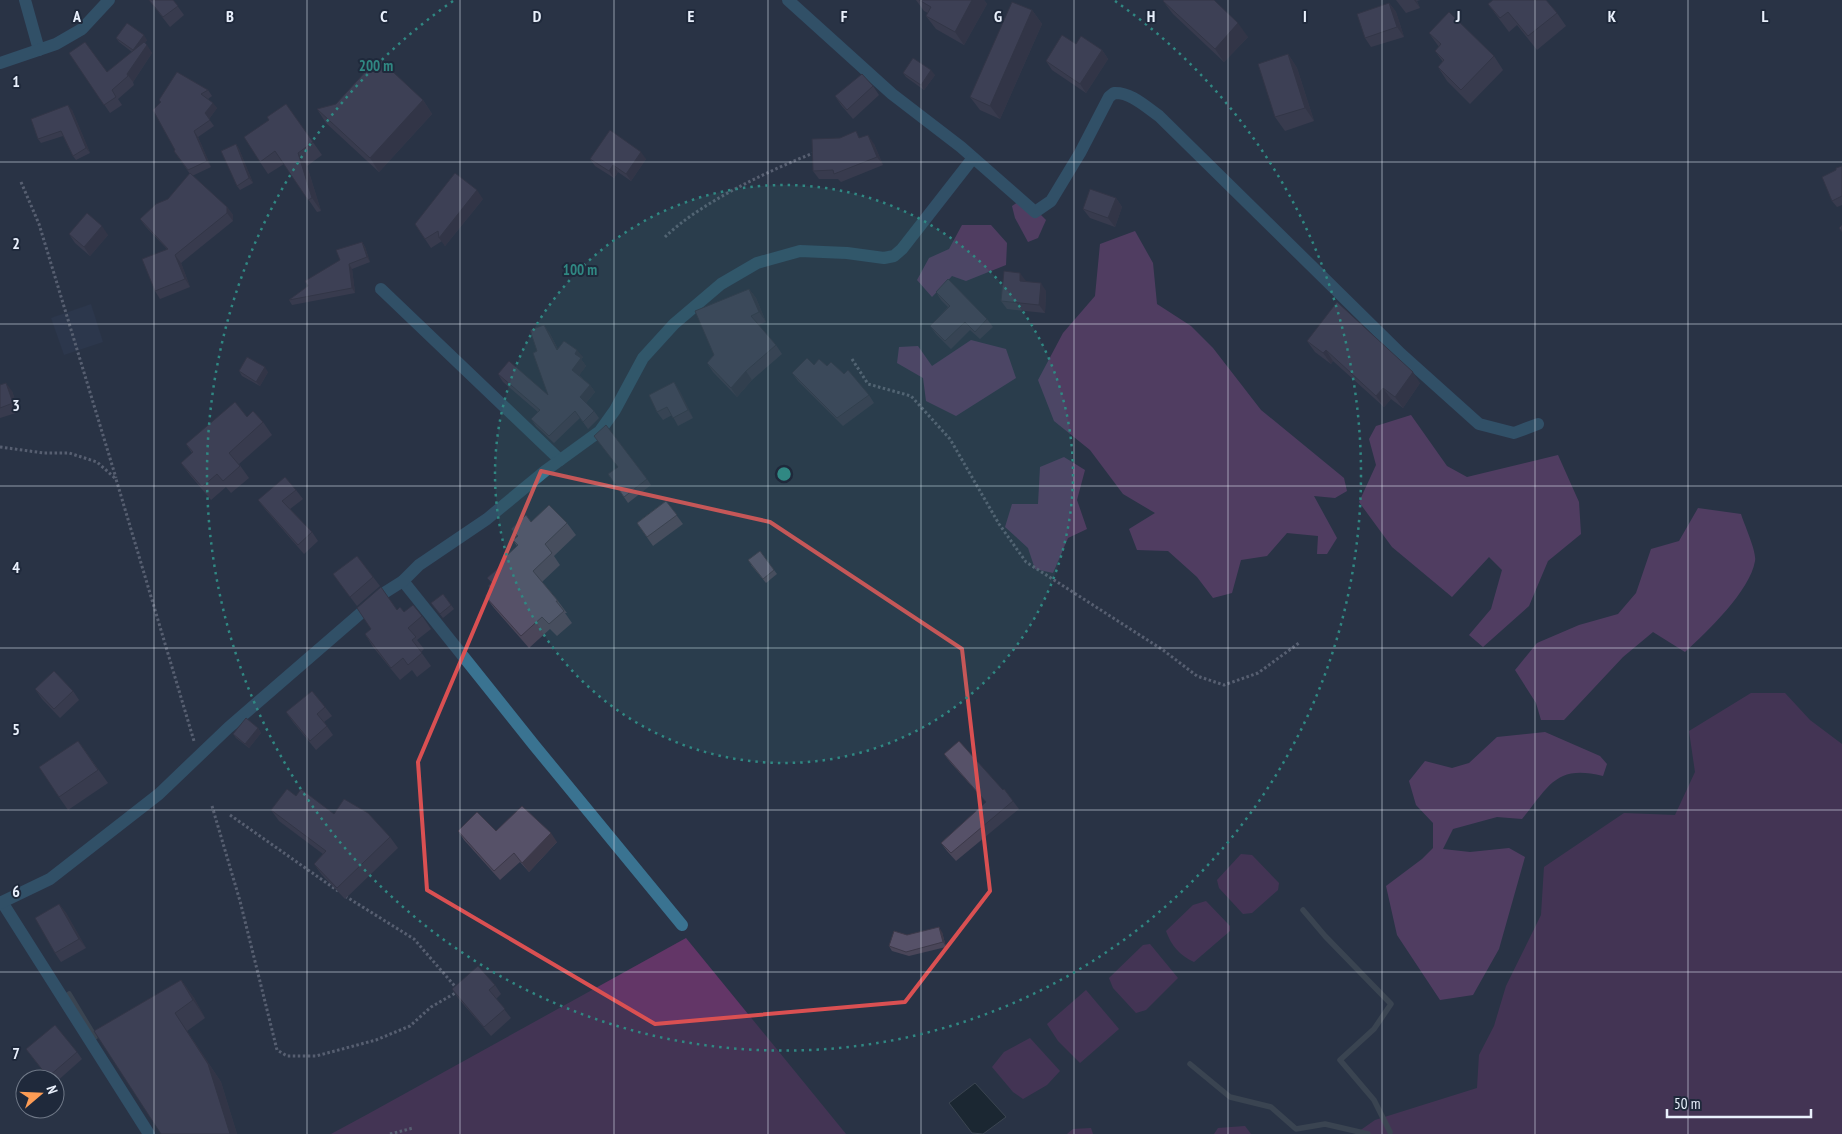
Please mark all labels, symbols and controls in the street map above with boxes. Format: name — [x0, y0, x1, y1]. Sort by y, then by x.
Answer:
text: A — [72, 6, 82, 26]
text: B — [226, 6, 234, 26]
text: C — [380, 6, 388, 26]
text: D — [533, 6, 542, 26]
text: E — [688, 6, 695, 26]
text: F — [841, 6, 848, 26]
text: G — [994, 6, 1002, 26]
text: H — [1147, 6, 1155, 26]
text: I — [1303, 6, 1307, 26]
text: J — [1455, 6, 1460, 26]
text: K — [1608, 6, 1617, 26]
text: L — [1762, 6, 1769, 26]
text: 200 m — [359, 56, 393, 75]
text: 1 — [12, 71, 20, 91]
text: 2 — [12, 233, 20, 253]
text: 100 m — [563, 260, 597, 279]
text: 3 — [12, 395, 20, 415]
centre of rings — [775, 465, 793, 483]
text: 4 — [12, 557, 20, 577]
text: 5 — [12, 719, 20, 739]
text: 6 — [12, 881, 20, 901]
text: 7 — [12, 1043, 20, 1063]
north arrow — [15, 1069, 65, 1119]
text: N — [43, 1083, 62, 1096]
scale bar — [1667, 1086, 1811, 1118]
text: 50 m — [1674, 1094, 1700, 1113]

